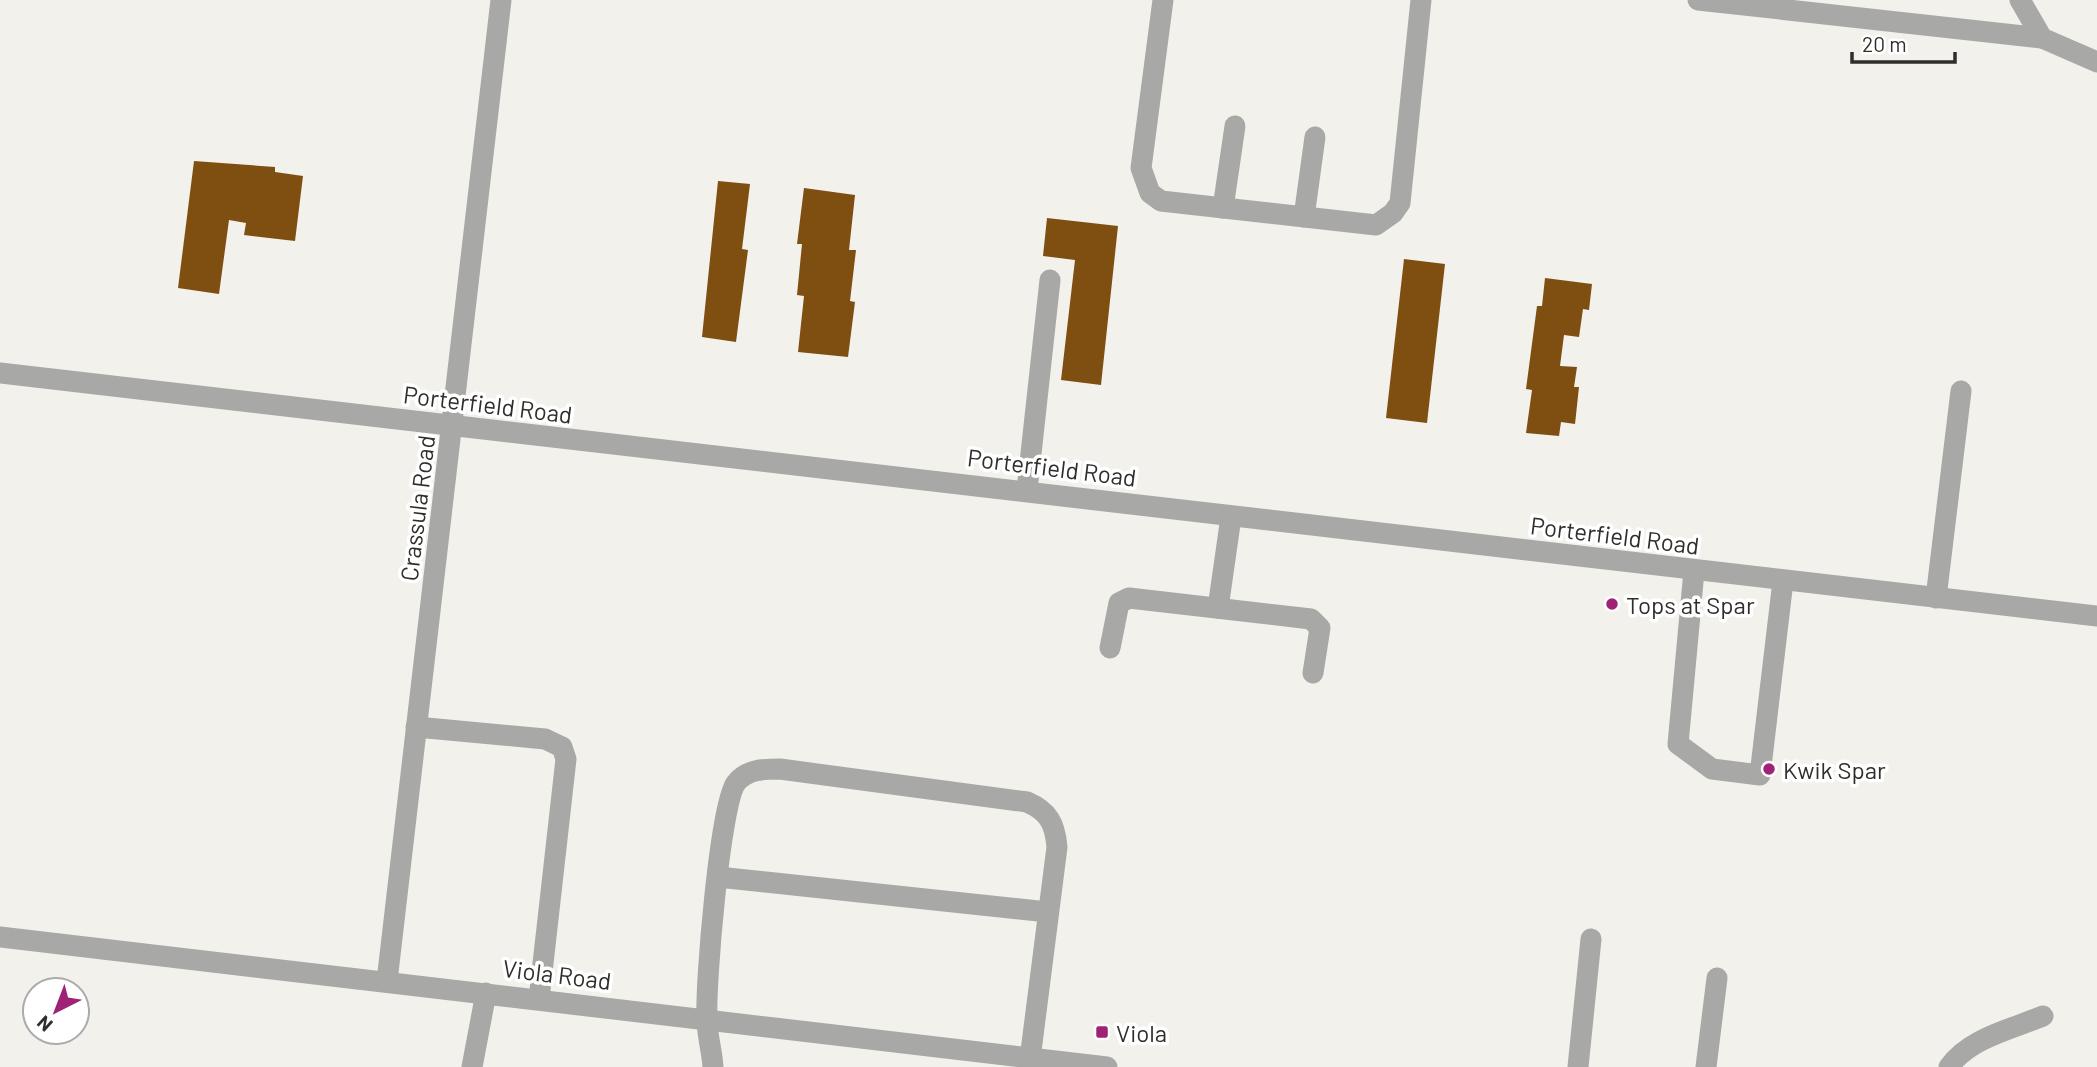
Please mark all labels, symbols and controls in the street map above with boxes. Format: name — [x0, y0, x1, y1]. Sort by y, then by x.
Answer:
scale bar — [1852, 21, 1955, 65]
text: 20 m — [1862, 31, 1907, 56]
street label: Porterfield Road — [402, 379, 574, 429]
street label: Crassula Road — [394, 433, 440, 583]
street label: Porterfield Road — [966, 442, 1138, 492]
street label: Porterfield Road — [1529, 510, 1701, 560]
place label: Tops at Spar — [1626, 590, 1755, 619]
marker: Tops at Spar — [1604, 596, 1620, 612]
place label: Kwik Spar — [1783, 755, 1886, 784]
marker: Kwik Spar — [1761, 761, 1777, 777]
street label: Viola Road — [501, 953, 613, 995]
north arrow — [21, 976, 91, 1046]
text: N — [32, 1011, 57, 1037]
place label: Viola — [1116, 1018, 1167, 1047]
marker: Viola — [1094, 1024, 1110, 1040]

